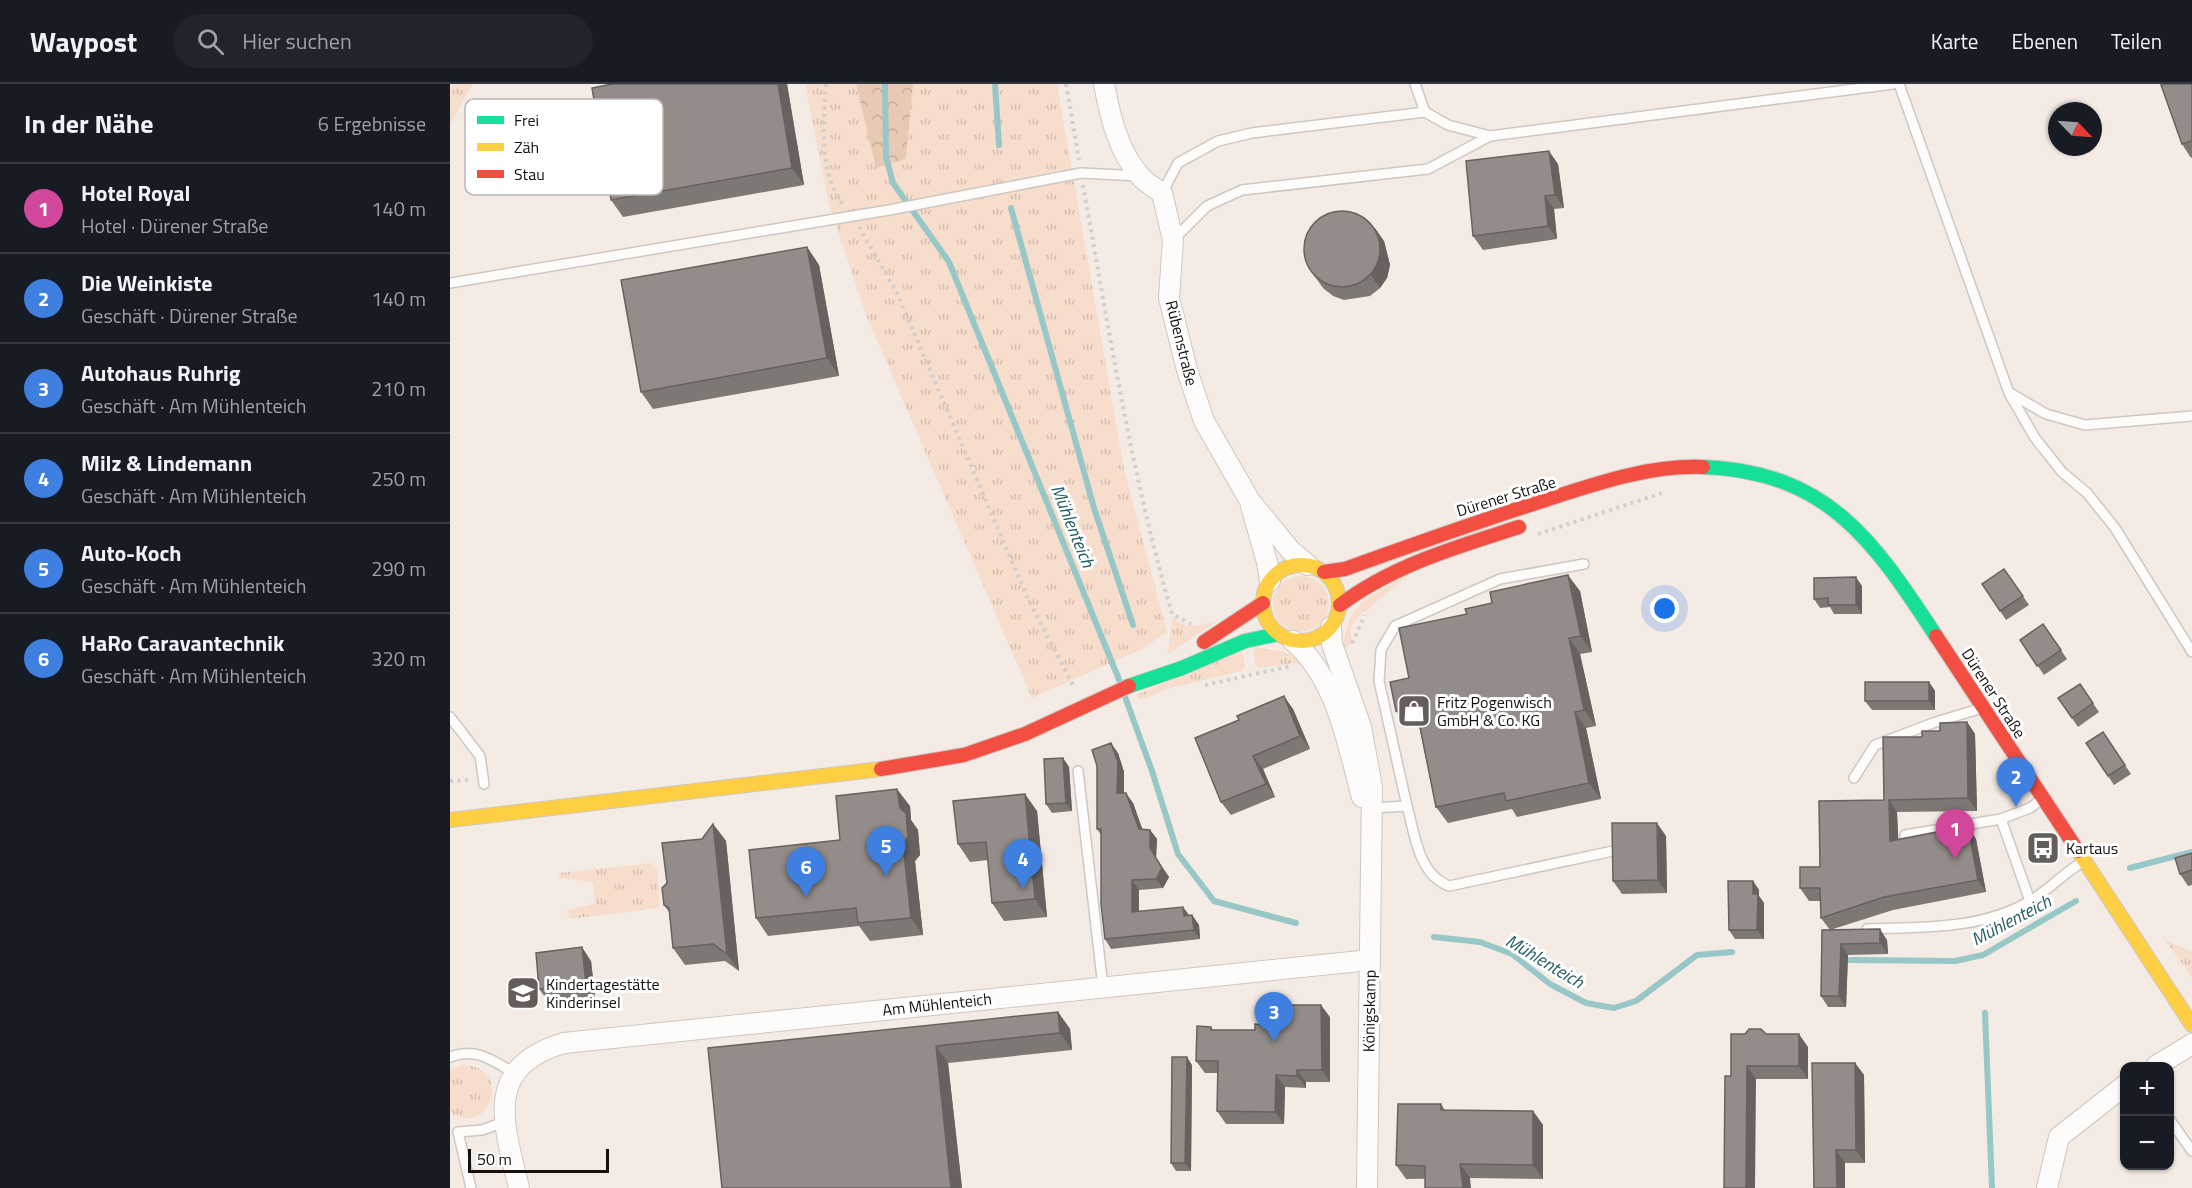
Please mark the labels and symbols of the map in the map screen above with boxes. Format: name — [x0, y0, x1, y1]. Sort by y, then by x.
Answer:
legend — [465, 99, 663, 195]
north arrow — [2048, 102, 2102, 156]
text: Frei — [514, 108, 539, 132]
text: Zäh — [514, 135, 539, 159]
text: Stau — [514, 162, 545, 186]
street label: Rübenstraße — [1160, 298, 1204, 388]
street label: Dürener Straße — [1453, 469, 1559, 523]
water label: Mühlenteich — [1044, 481, 1102, 572]
your location — [1650, 594, 1679, 623]
street label: Dürener Straße — [1956, 643, 2032, 743]
place label: Fritz Pogenwisch GmbH & Co. KG — [1437, 690, 1552, 732]
shop icon: Fritz Pogenwisch GmbH & Co. KG — [1396, 693, 1432, 729]
pin: 2 — [1996, 758, 2036, 807]
pin: 1 — [1936, 810, 1974, 859]
pin: 5 — [866, 826, 906, 876]
bus stop icon: Kartaus — [2025, 830, 2061, 866]
place label: Kartaus — [2066, 836, 2118, 860]
pin: 4 — [1004, 840, 1042, 889]
pin: 6 — [786, 848, 826, 897]
water label: Mühlenteich — [1966, 887, 2057, 952]
water label: Mühlenteich — [1501, 927, 1590, 996]
street label: Königskamp — [1356, 970, 1382, 1052]
place label: Kindertagestätte Kinderinsel — [546, 972, 660, 1014]
school or university icon: Kindertagestätte Kinderinsel — [505, 975, 541, 1011]
street label: Am Mühlenteich — [881, 986, 993, 1022]
pin: 3 — [1254, 992, 1294, 1042]
scale bar — [468, 1146, 609, 1174]

